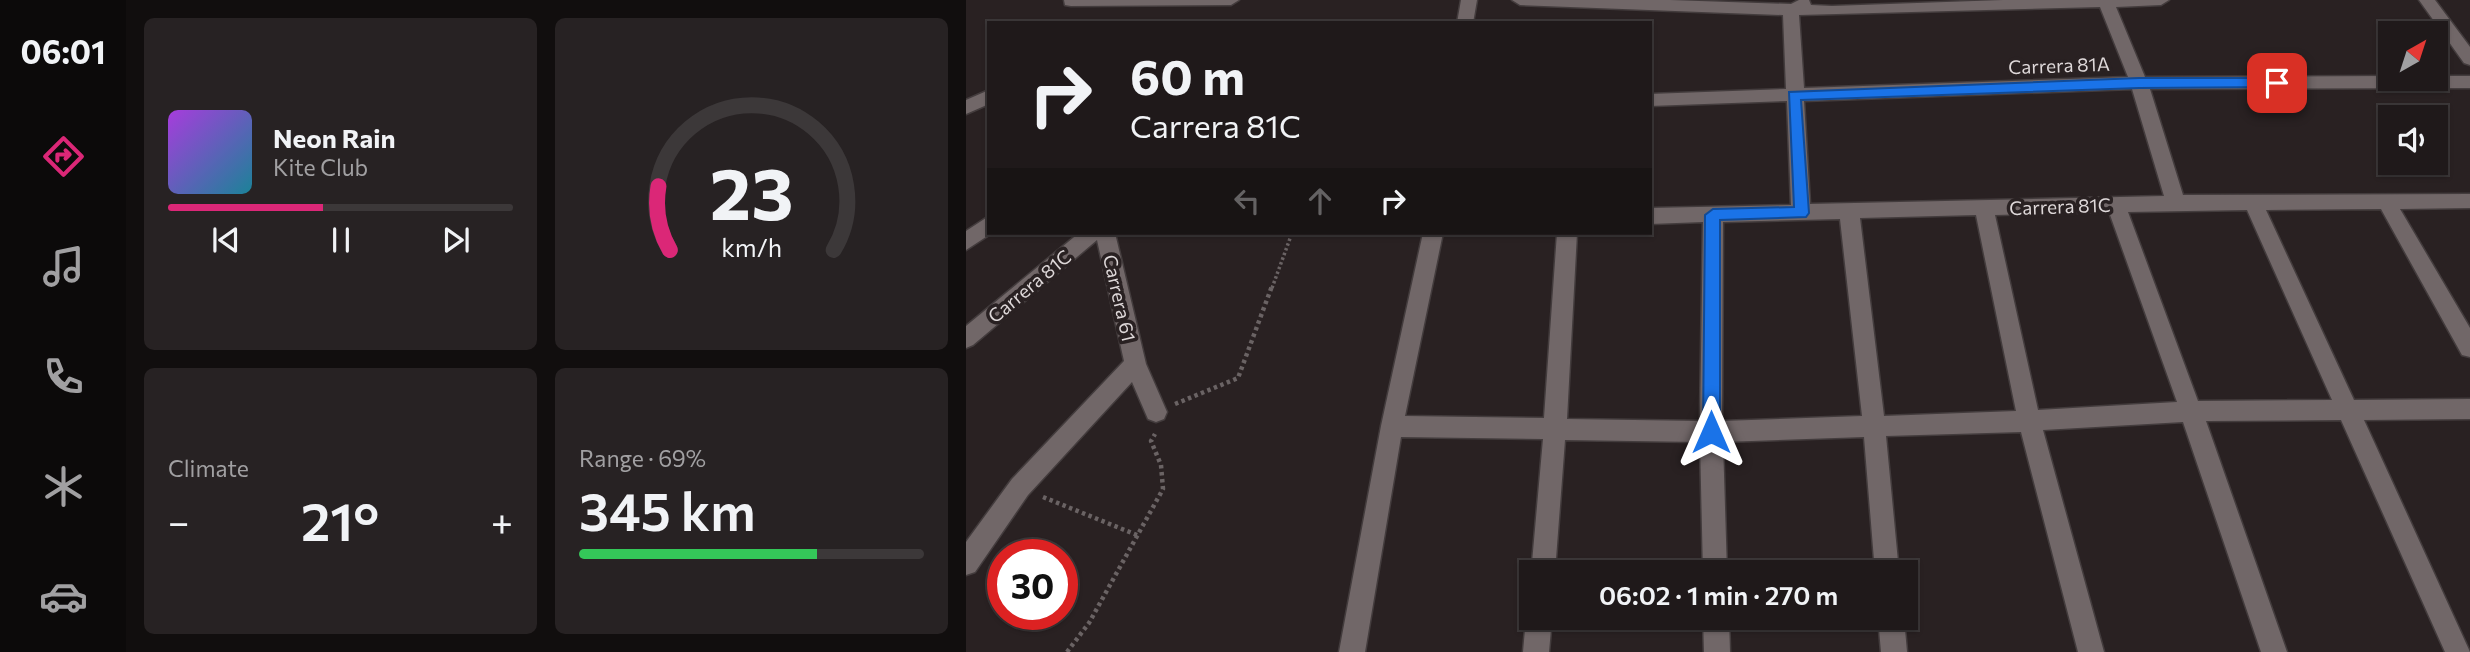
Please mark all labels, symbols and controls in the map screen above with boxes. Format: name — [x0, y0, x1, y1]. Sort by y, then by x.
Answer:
north arrow — [2378, 21, 2448, 91]
map controls — [2378, 21, 2448, 175]
text: 06:01 — [20, 31, 106, 71]
text: 60 m — [1130, 45, 1245, 105]
icon: right — [1015, 49, 1106, 140]
street label: Carrera 81A — [2008, 52, 2110, 78]
pin — [2247, 53, 2307, 113]
icon: arrive — [2258, 64, 2296, 102]
text: Carrera 81C — [1130, 105, 1301, 145]
button: sound — [2378, 105, 2448, 175]
text: Neon Rain — [273, 122, 396, 153]
icon: directions — [39, 132, 88, 181]
text: 23 — [710, 147, 793, 236]
text: Kite Club — [273, 153, 368, 181]
icon: left — [1228, 182, 1266, 220]
icon: ahead — [1301, 182, 1339, 220]
icon: right — [1374, 182, 1412, 220]
street label: Carrera 81C — [2009, 193, 2111, 219]
icon: previous — [207, 221, 245, 259]
icon: pause — [322, 221, 360, 259]
icon: next — [437, 221, 475, 259]
text: km/h — [721, 232, 782, 262]
icon: music — [39, 242, 88, 291]
street label: Carrera 81C — [983, 245, 1075, 327]
street label: Carrera 61 — [1099, 252, 1141, 344]
icon: phone — [39, 352, 88, 401]
position arrow — [1674, 395, 1748, 469]
text: Range · 69% — [579, 444, 706, 472]
text: Climate — [168, 454, 249, 482]
icon: climate — [39, 462, 88, 511]
text: 345 km — [579, 478, 756, 542]
text: 21° — [301, 488, 379, 552]
text: − — [168, 497, 190, 544]
text: + — [491, 497, 513, 544]
speed limit sign: 30 — [987, 539, 1078, 630]
icon: car — [39, 572, 88, 621]
text: 06:02 · 1 min · 270 m — [1599, 579, 1838, 610]

